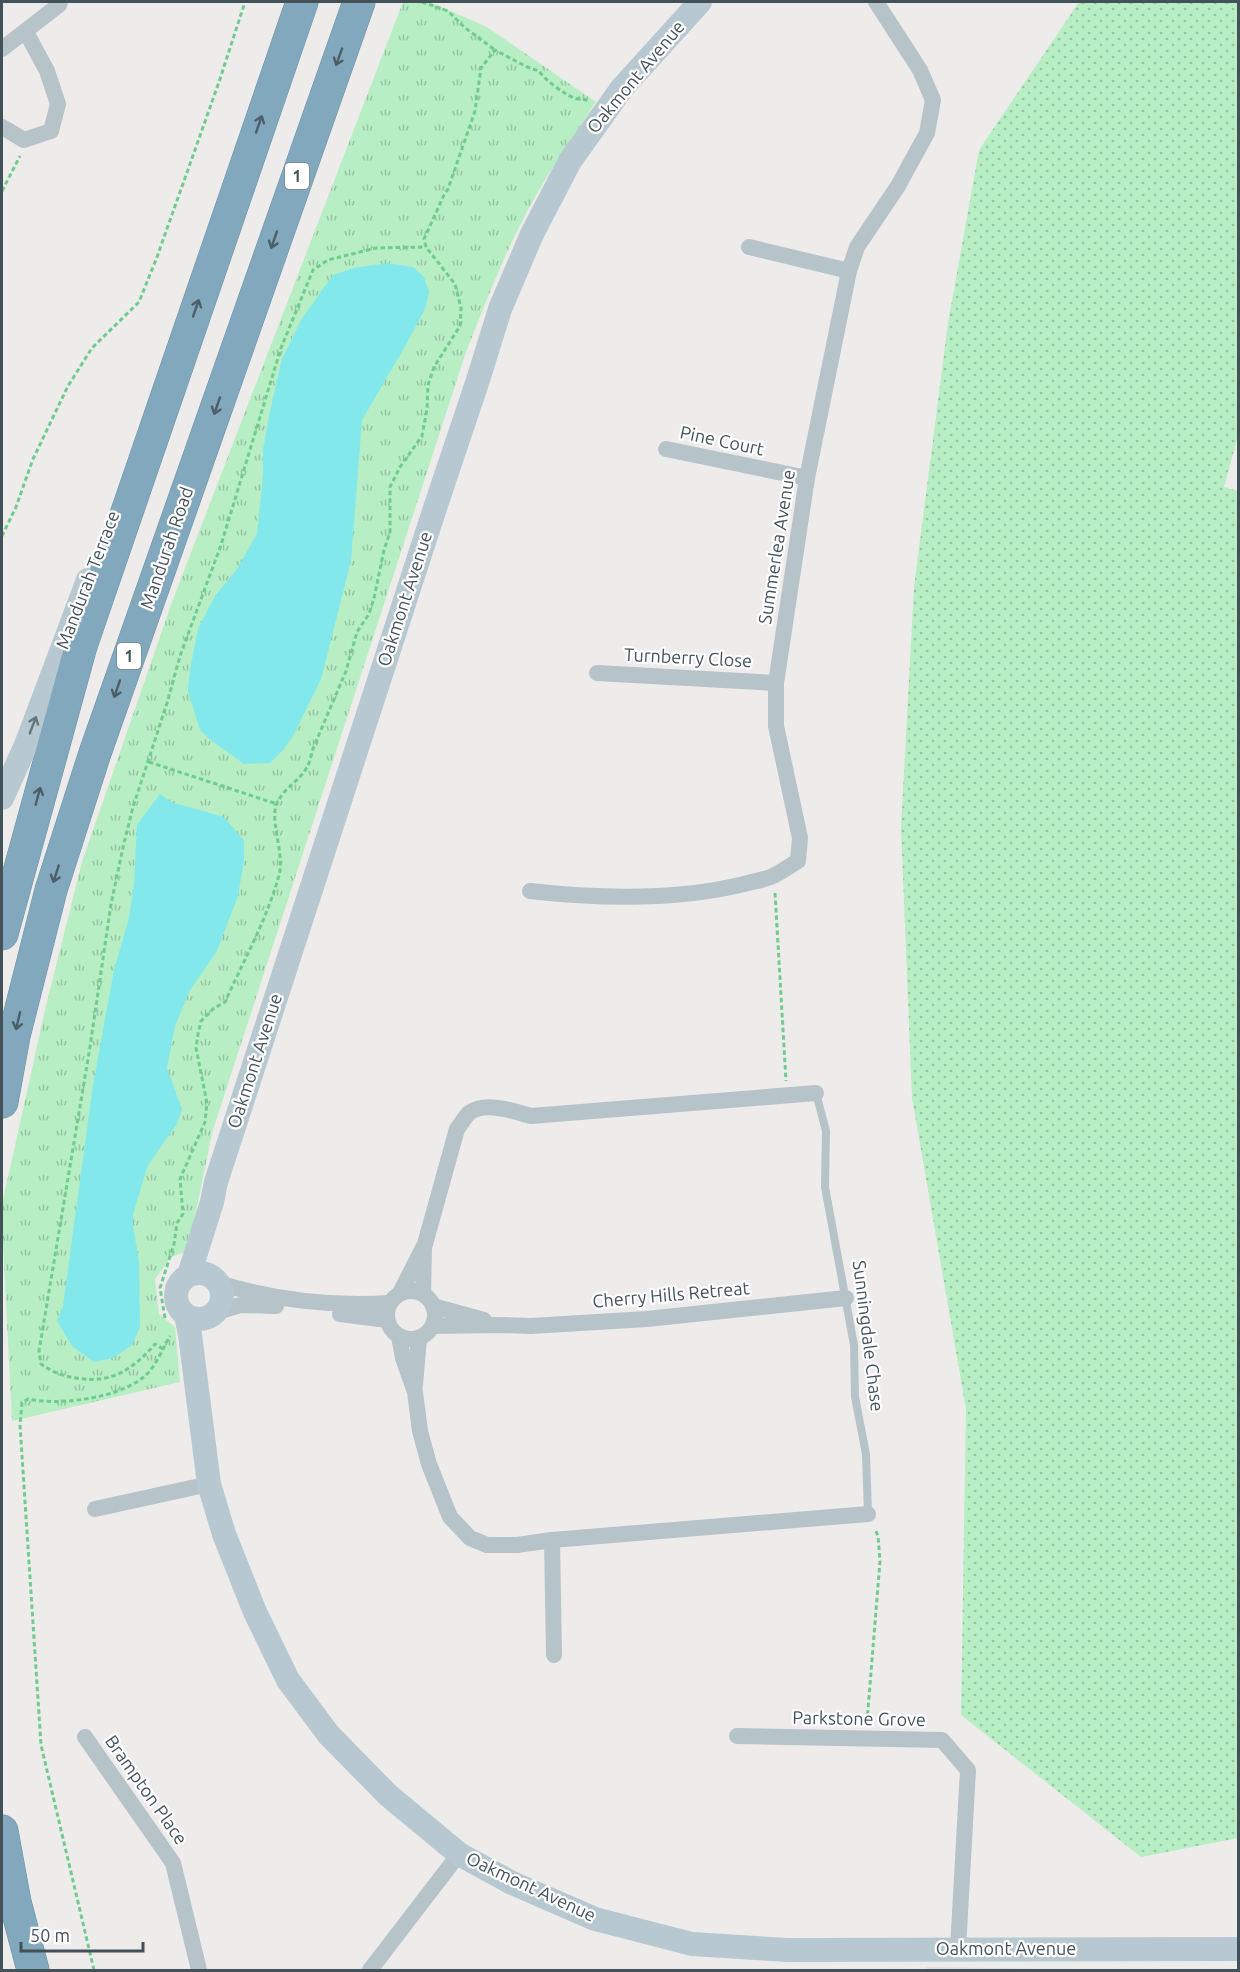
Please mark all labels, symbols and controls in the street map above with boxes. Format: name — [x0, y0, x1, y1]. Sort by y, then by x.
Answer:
street label: Oakmont Avenue — [582, 16, 688, 137]
one-way arrow — [333, 47, 344, 66]
one-way arrow — [255, 115, 266, 134]
road number: 1 — [285, 163, 309, 189]
one-way arrow — [268, 231, 279, 249]
one-way arrow — [191, 300, 202, 318]
one-way arrow — [210, 396, 221, 414]
street label: Pine Court — [678, 421, 766, 459]
street label: Summerlea Avenue — [754, 468, 798, 626]
street label: Mandurah Road — [136, 484, 196, 611]
street label: Mandurah Terrace — [51, 508, 123, 652]
street label: Oakmont Avenue — [373, 529, 435, 669]
road number: 1 — [117, 643, 141, 669]
street label: Turnberry Close — [624, 644, 753, 670]
one-way arrow — [111, 679, 122, 698]
one-way arrow — [29, 716, 40, 735]
one-way arrow — [33, 787, 45, 806]
one-way arrow — [50, 864, 61, 883]
street label: Oakmont Avenue — [223, 991, 285, 1131]
one-way arrow — [11, 1011, 23, 1030]
street label: Sunningdale Chase — [850, 1259, 888, 1413]
street label: Cherry Hills Retreat — [592, 1277, 750, 1311]
street label: Parkstone Grove — [792, 1707, 926, 1729]
street label: Brampton Place — [102, 1731, 192, 1848]
street label: Oakmont Avenue — [464, 1847, 599, 1925]
scale bar — [21, 1915, 142, 1953]
text: 50 m — [30, 1925, 70, 1945]
street label: Oakmont Avenue — [936, 1938, 1076, 1958]

